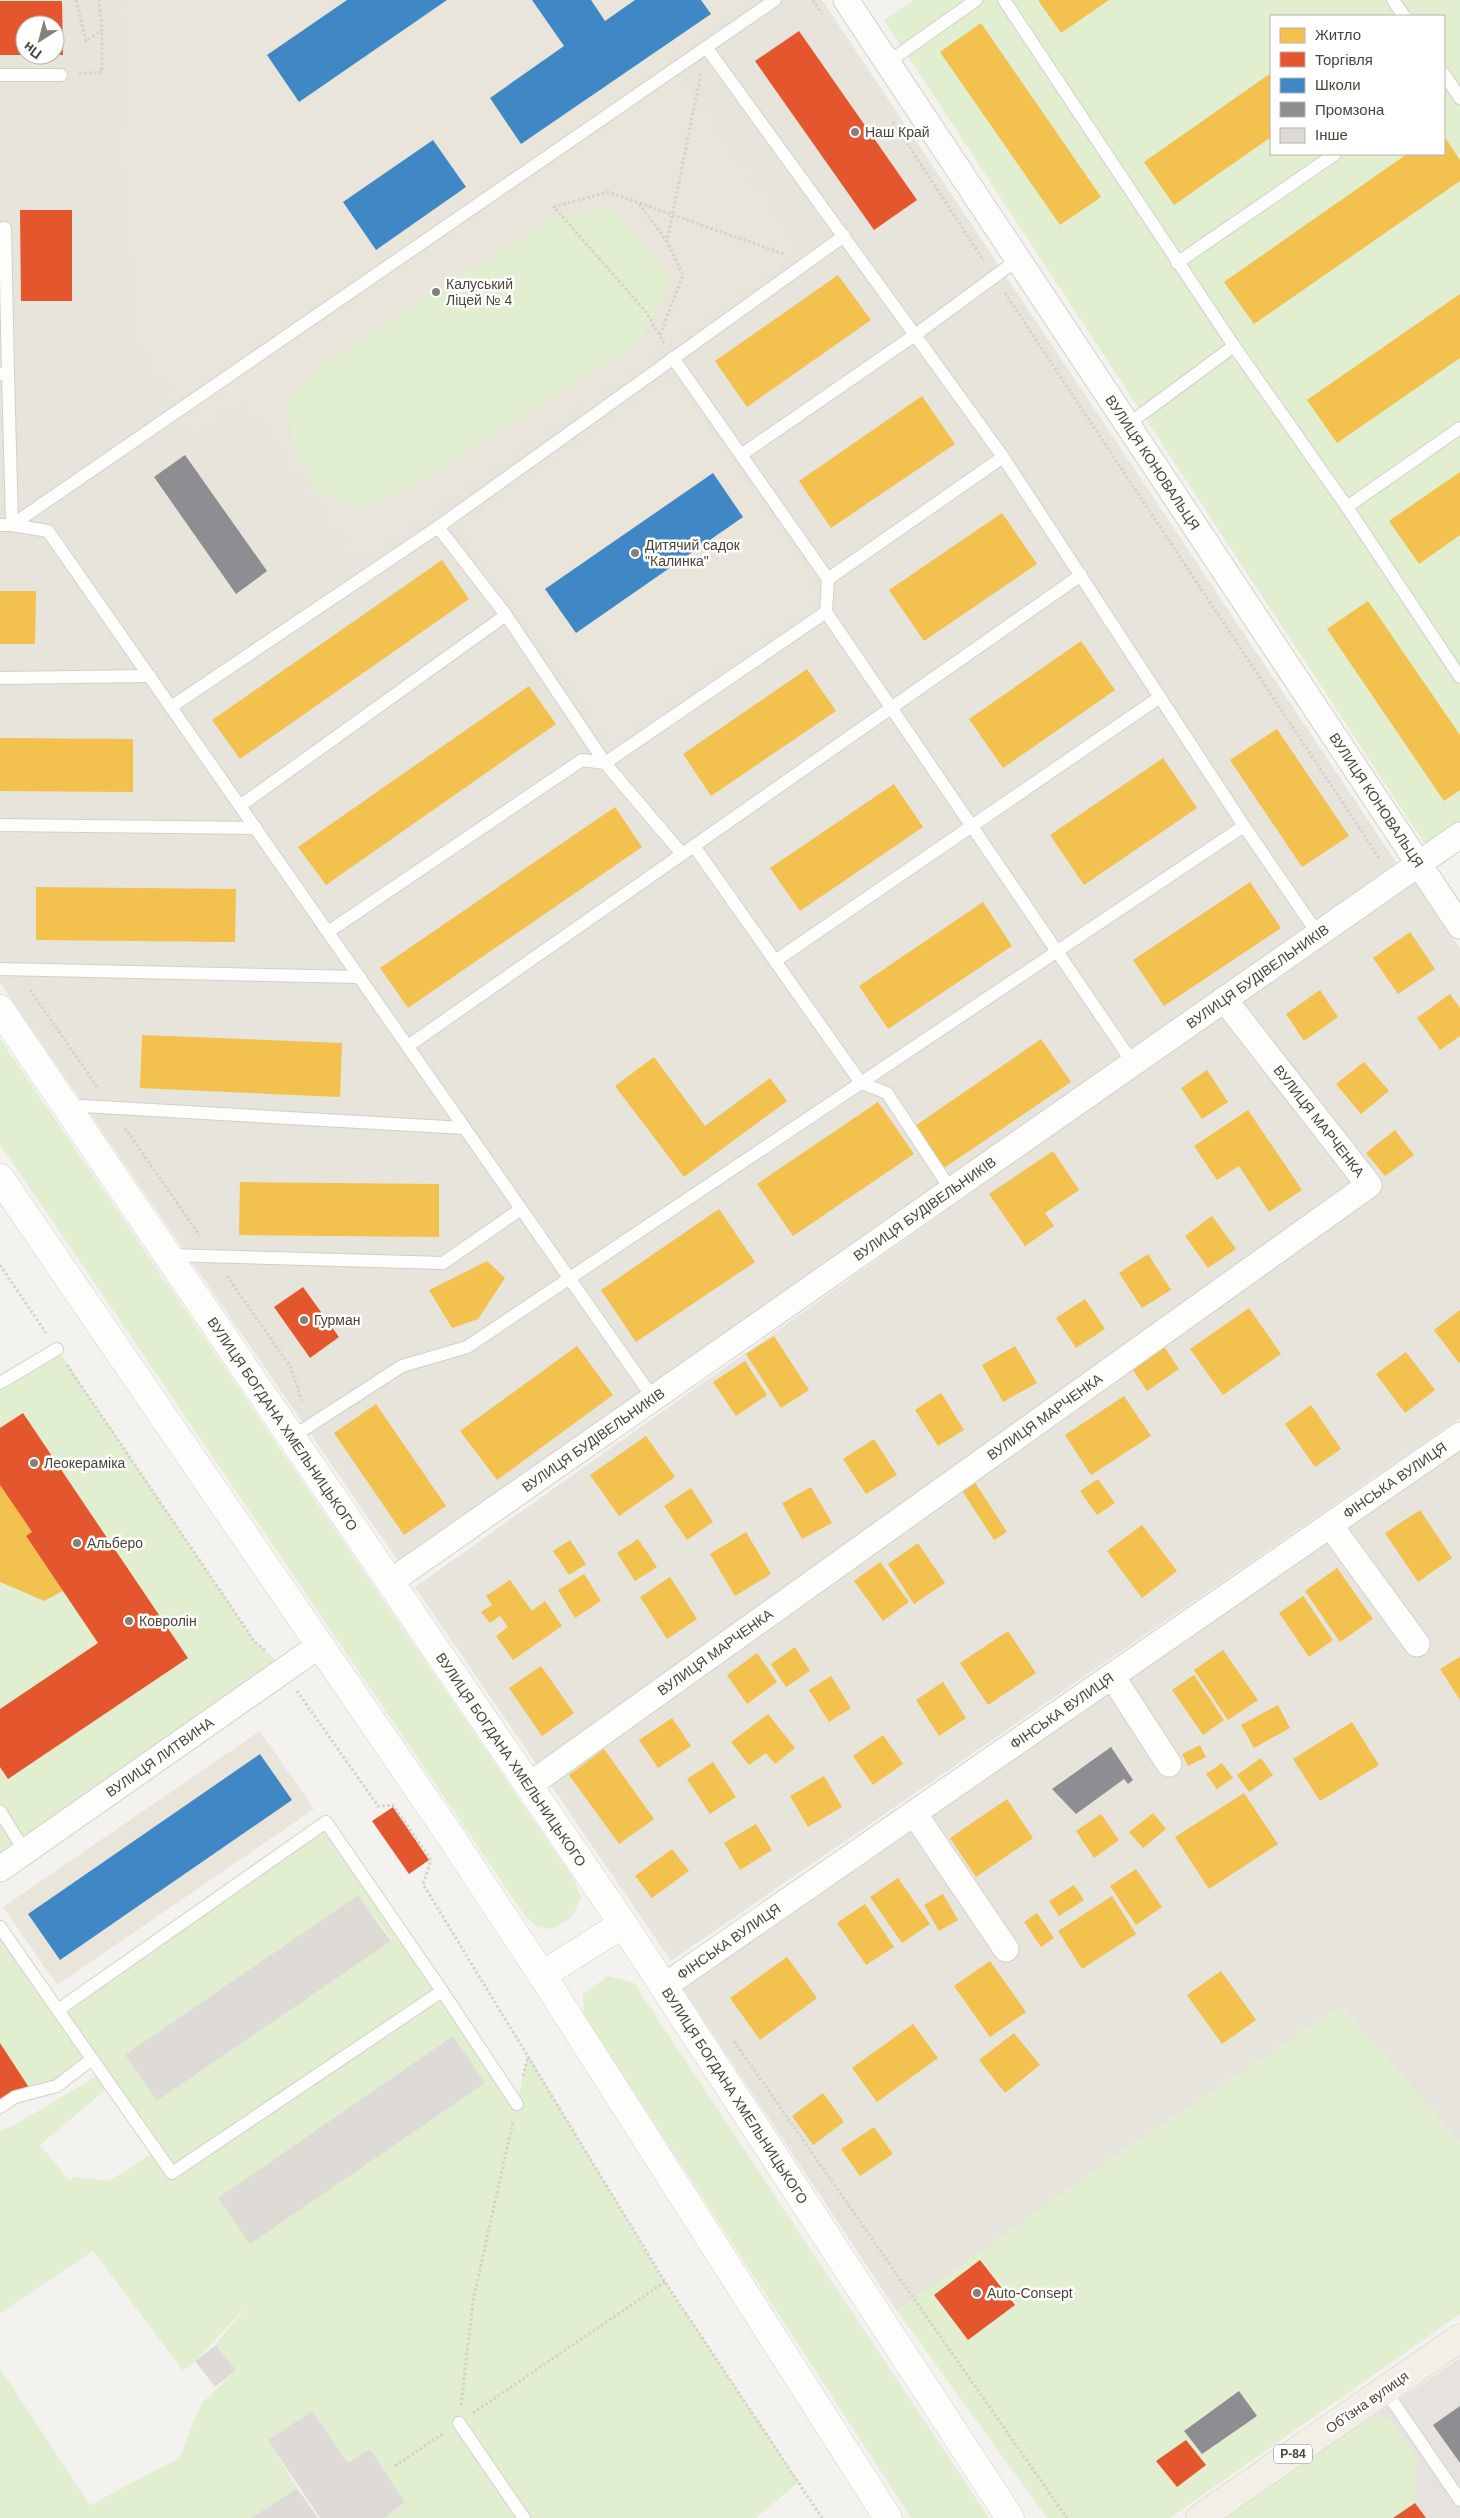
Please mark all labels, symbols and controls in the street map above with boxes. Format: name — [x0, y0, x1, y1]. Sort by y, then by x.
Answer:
north arrow — [15, 15, 65, 65]
legend — [1270, 15, 1445, 155]
text: Житло — [1315, 26, 1361, 43]
text: Пн — [20, 39, 45, 62]
text: Торгівля — [1315, 51, 1373, 68]
text: Школи — [1315, 76, 1361, 93]
text: Промзона — [1315, 101, 1385, 118]
place label: Наш Край — [865, 124, 930, 140]
marker: Наш Край — [849, 126, 861, 138]
text: Інше — [1315, 126, 1348, 143]
place label: Калуський Ліцей № 4 — [446, 276, 513, 308]
marker: Калуський Ліцей № 4 — [430, 286, 442, 298]
street label: ВУЛИЦЯ КОНОВАЛЬЦЯ — [1102, 392, 1203, 533]
place label: Дитячий садок "Калинка" — [645, 537, 741, 569]
marker: Дитячий садок "Калинка" — [629, 547, 641, 559]
street label: ВУЛИЦЯ КОНОВАЛЬЦЯ — [1326, 730, 1427, 870]
street label: ВУЛИЦЯ БУДІВЕЛЬНИКІВ — [1183, 921, 1332, 1032]
street label: ВУЛИЦЯ МАРЧЕНКА — [1270, 1062, 1368, 1181]
street label: ВУЛИЦЯ БУДІВЕЛЬНИКІВ — [850, 1154, 999, 1264]
place label: Гурман — [314, 1312, 360, 1328]
street label: ВУЛИЦЯ БОГДАНА ХМЕЛЬНИЦЬКОГО — [204, 1314, 361, 1534]
marker: Гурман — [298, 1314, 310, 1326]
street label: ВУЛИЦЯ МАРЧЕНКА — [984, 1370, 1106, 1463]
street label: ВУЛИЦЯ БУДІВЕЛЬНИКІВ — [519, 1385, 668, 1495]
street label: ФІНСЬКА ВУЛИЦЯ — [1340, 1439, 1450, 1522]
place label: Леокераміка — [44, 1455, 126, 1471]
marker: Леокераміка — [28, 1457, 40, 1469]
place label: Альберо — [87, 1535, 143, 1551]
marker: Альберо — [71, 1537, 83, 1549]
street label: ВУЛИЦЯ МАРЧЕНКА — [654, 1605, 776, 1699]
place label: Ковролін — [139, 1613, 197, 1629]
marker: Ковролін — [123, 1615, 135, 1627]
street label: ВУЛИЦЯ БОГДАНА ХМЕЛЬНИЦЬКОГО — [433, 1650, 589, 1869]
street label: ФІНСЬКА ВУЛИЦЯ — [1007, 1669, 1117, 1752]
street label: ВУЛИЦЯ ЛИТВИНА — [103, 1714, 217, 1800]
street label: ФІНСЬКА ВУЛИЦЯ — [674, 1900, 784, 1983]
street label: ВУЛИЦЯ БОГДАНА ХМЕЛЬНИЦЬКОГО — [659, 1985, 811, 2207]
place label: Auto-Consept — [987, 2285, 1073, 2301]
marker: Auto-Consept — [971, 2287, 983, 2299]
street label: Обʼїзна вулиця — [1323, 2368, 1411, 2436]
road number: Р-84 — [1274, 2444, 1312, 2464]

